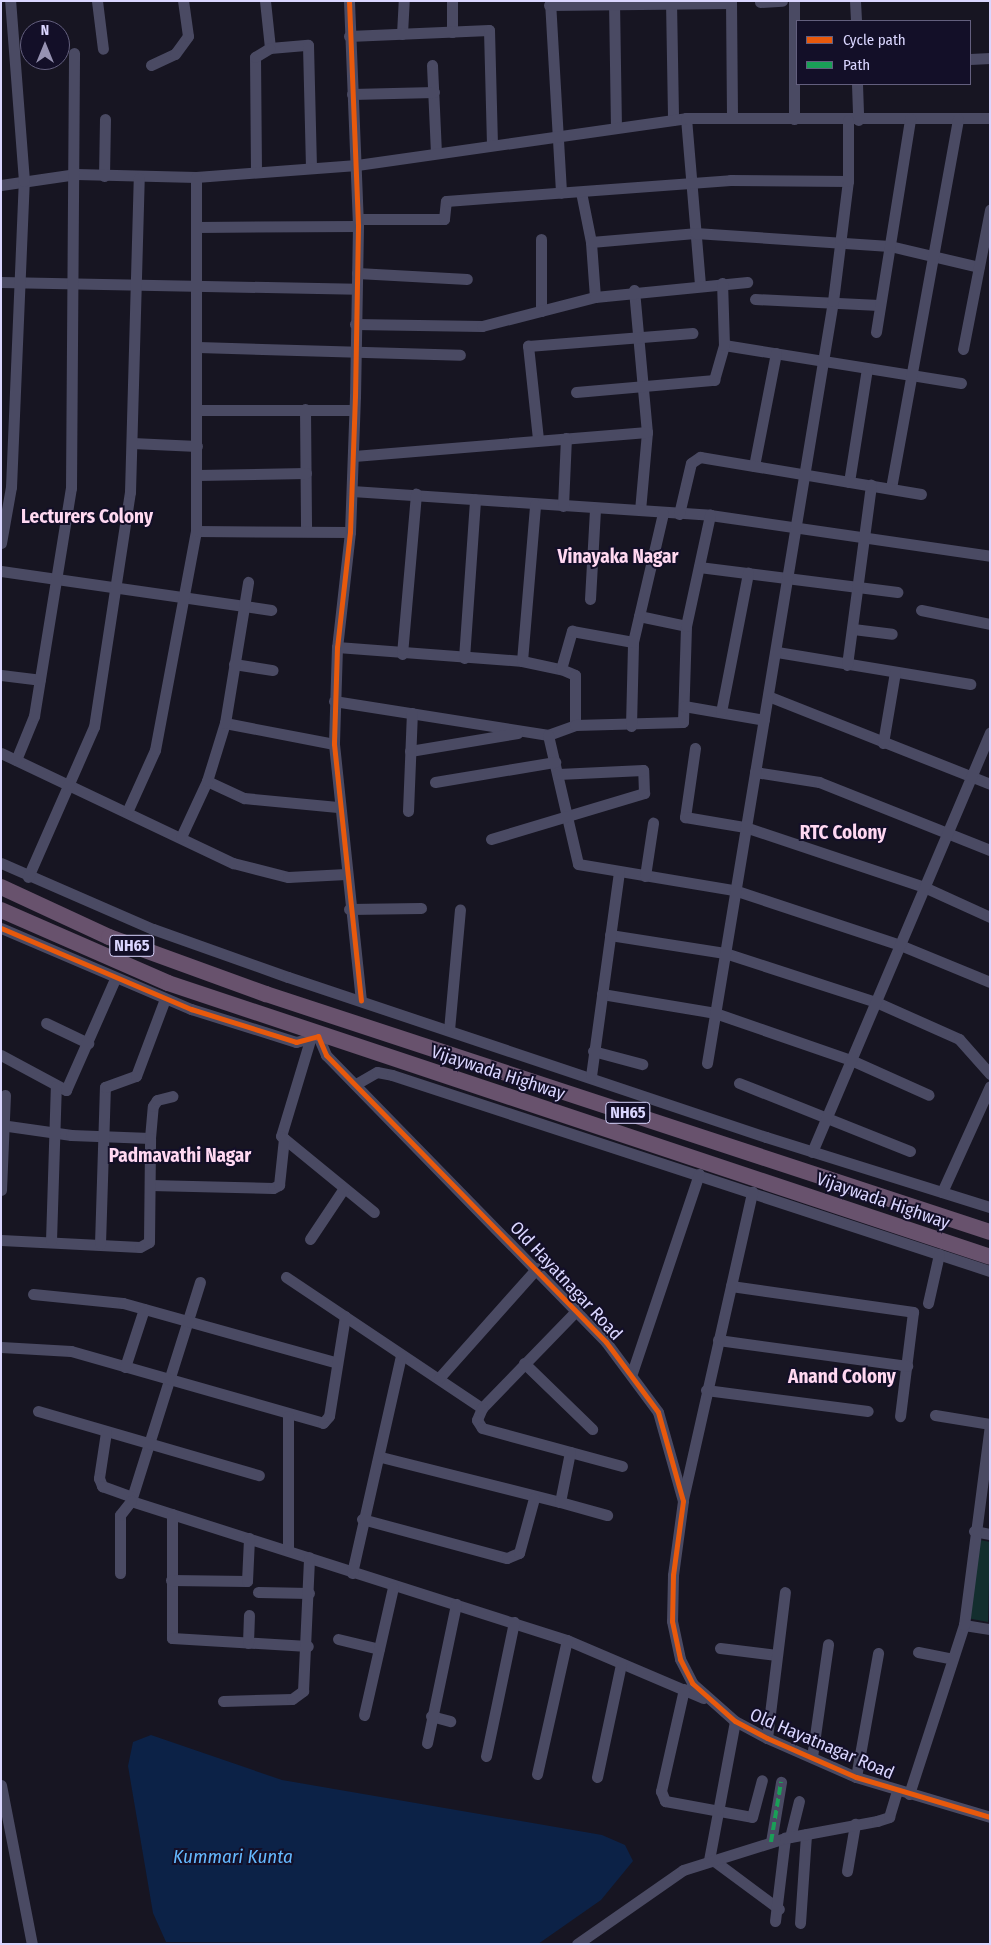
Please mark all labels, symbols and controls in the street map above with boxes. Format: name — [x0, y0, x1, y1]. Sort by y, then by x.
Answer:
north arrow — [20, 20, 70, 70]
legend — [796, 20, 971, 85]
text: N — [41, 22, 49, 39]
text: Cycle path — [843, 31, 906, 49]
text: Path — [843, 56, 870, 74]
district label: Lecturers Colony — [21, 506, 153, 528]
district label: Vinayaka Nagar — [558, 546, 678, 568]
district label: RTC Colony — [800, 822, 886, 844]
road number: NH65 — [108, 932, 156, 959]
street label: Vijaywada Highway — [428, 1041, 568, 1105]
road number: NH65 — [604, 1100, 652, 1126]
district label: Padmavathi Nagar — [109, 1145, 251, 1167]
street label: Vijaywada Highway — [814, 1168, 952, 1234]
street label: Old Hayatnagar Road — [505, 1217, 627, 1345]
district label: Anand Colony — [788, 1366, 896, 1388]
street label: Old Hayatnagar Road — [747, 1704, 897, 1784]
water label: Kummari Kunta — [173, 1846, 293, 1868]

